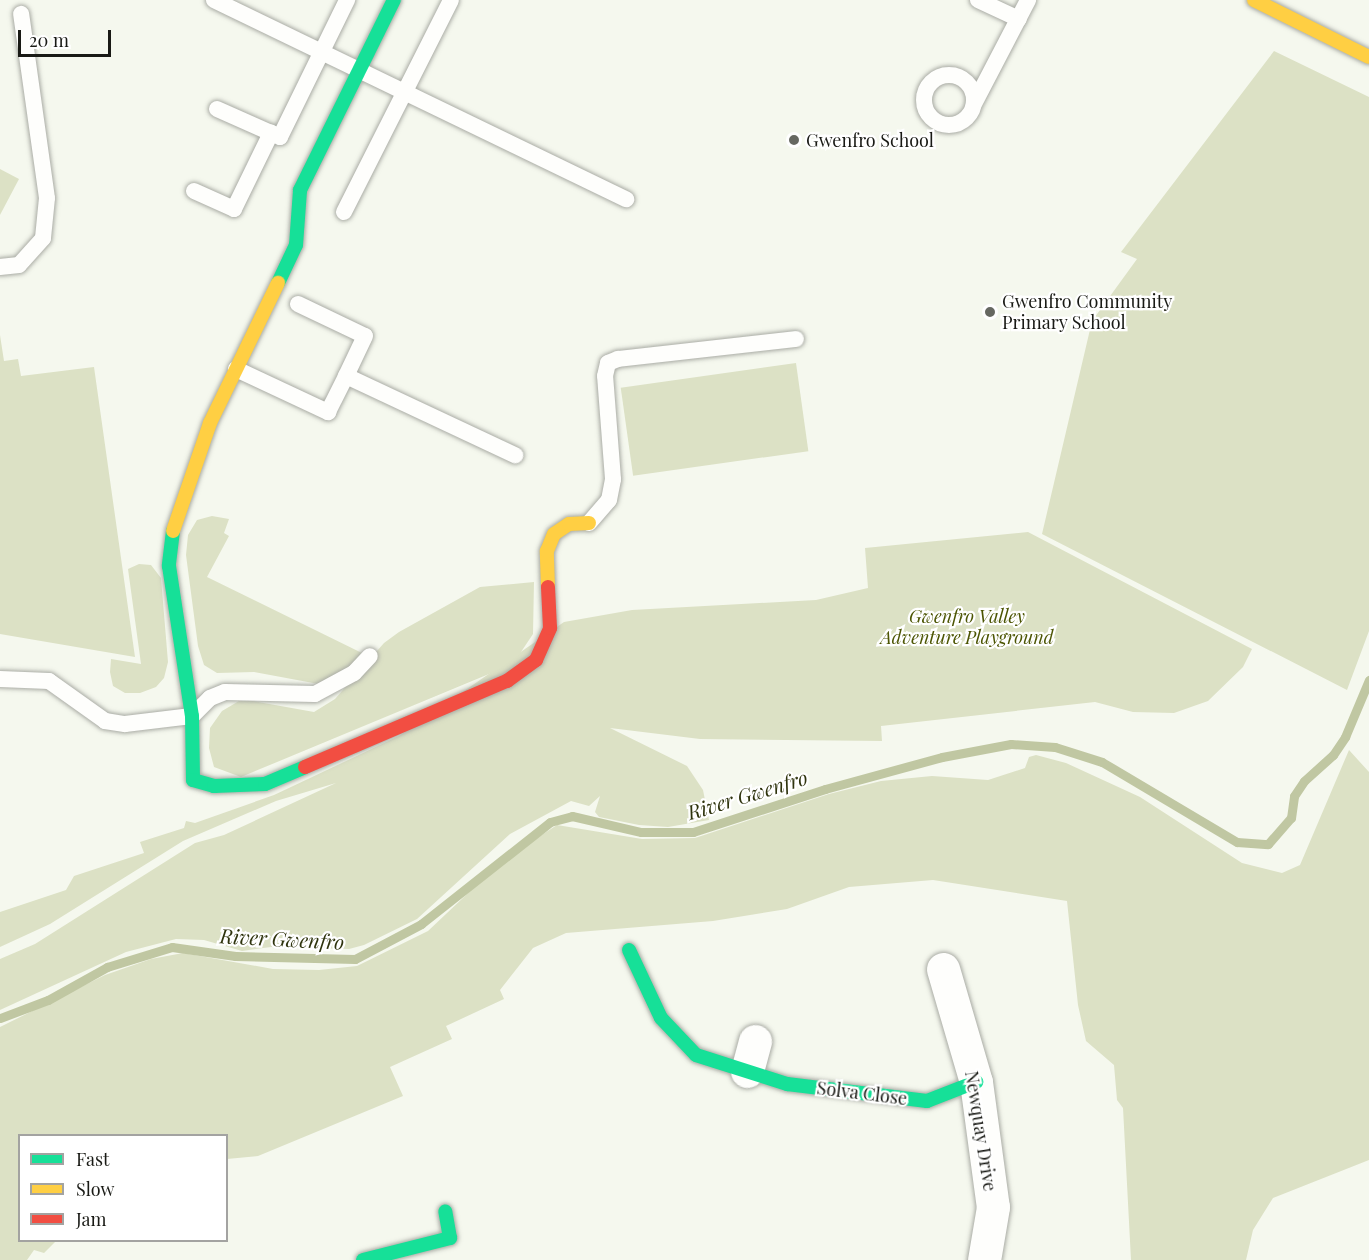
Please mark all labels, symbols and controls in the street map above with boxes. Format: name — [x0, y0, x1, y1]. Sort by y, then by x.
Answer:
scale bar — [21, 18, 114, 56]
text: 20 m — [29, 28, 69, 52]
place label: Gwenfro School — [806, 129, 934, 151]
marker: Gwenfro School — [787, 133, 801, 147]
place label: Gwenfro Community Primary School — [1002, 291, 1172, 334]
marker: Gwenfro Community Primary School — [983, 305, 997, 319]
park label: Gwenfro Valley Adventure Playground — [881, 606, 1053, 648]
water label: River Gwenfro — [684, 764, 810, 824]
water label: River Gwenfro — [219, 923, 345, 953]
street label: Newquay Drive — [961, 1069, 1001, 1193]
street label: Solva Close — [815, 1077, 909, 1109]
legend — [18, 1134, 228, 1242]
text: Fast — [76, 1147, 109, 1171]
text: Slow — [76, 1177, 114, 1201]
text: Jam — [76, 1207, 106, 1231]

